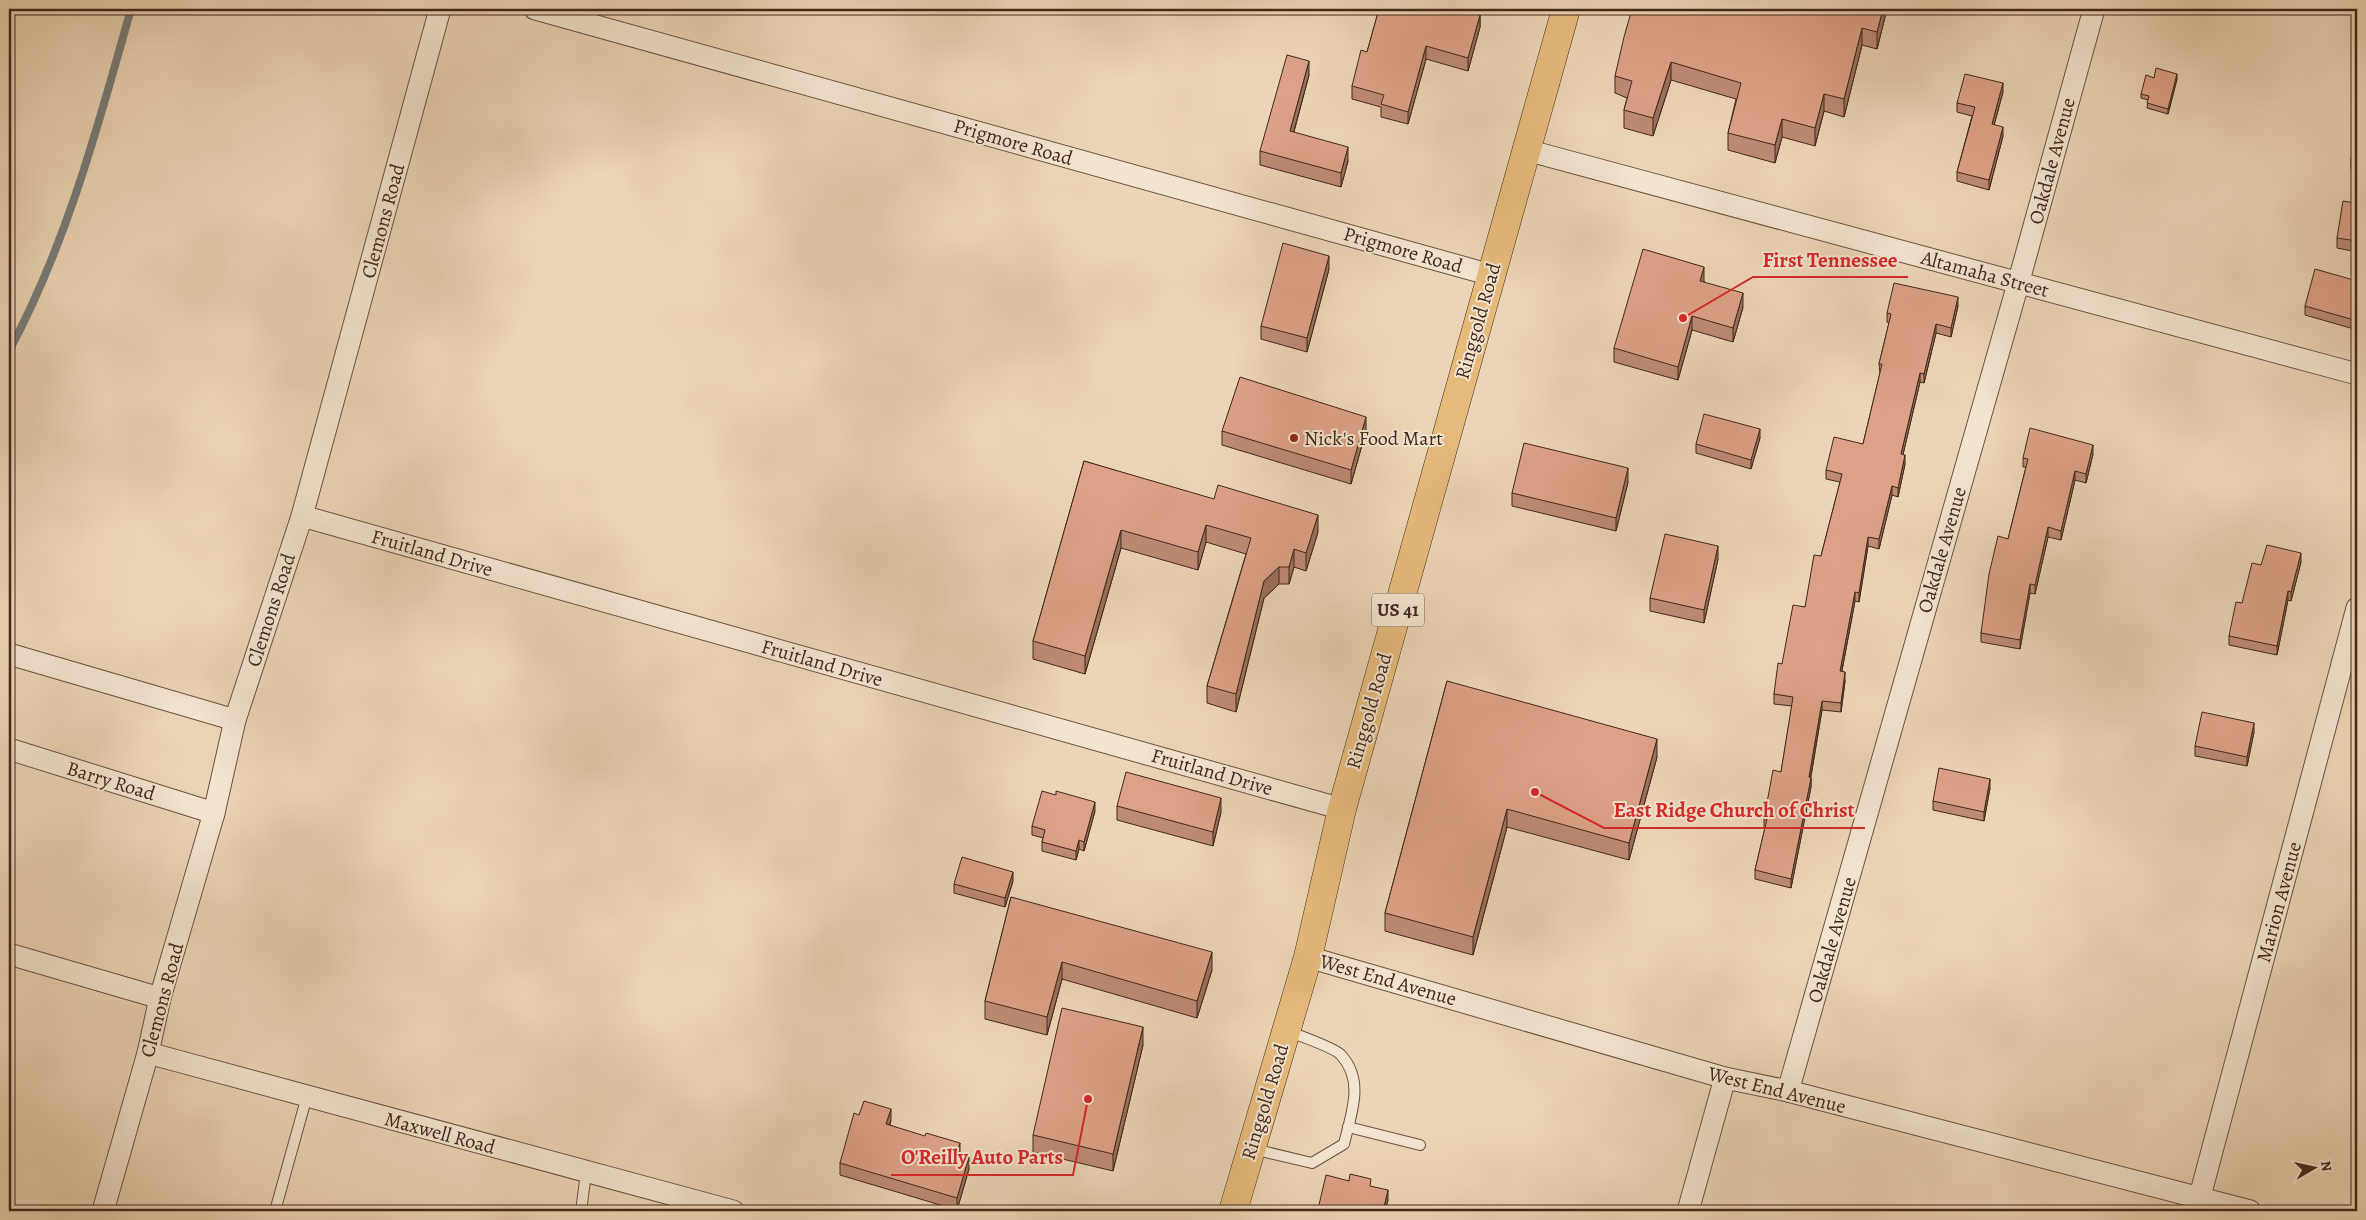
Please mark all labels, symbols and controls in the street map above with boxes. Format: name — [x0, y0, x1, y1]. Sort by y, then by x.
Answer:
street label: Oakdale Avenue — [2022, 95, 2082, 227]
street label: Prigmore Road — [950, 112, 1076, 172]
street label: Clemons Road — [355, 160, 411, 281]
street label: Prigmore Road — [1340, 220, 1466, 280]
callout: First Tennessee — [1753, 241, 1908, 277]
street label: Altamaha Street — [1917, 244, 2052, 304]
text: First Tennessee — [1762, 246, 1898, 274]
street label: Ringgold Road — [1449, 259, 1508, 382]
place label: Nick's Food Mart — [1304, 425, 1443, 452]
marker: Nick's Food Mart — [1288, 432, 1300, 444]
street label: Oakdale Avenue — [1911, 484, 1973, 616]
street label: Fruitland Drive — [368, 523, 496, 583]
street label: Clemons Road — [240, 550, 302, 670]
road number: US 41 — [1372, 594, 1424, 626]
street label: Fruitland Drive — [758, 633, 886, 693]
street label: Ringgold Road — [1340, 649, 1399, 772]
street label: Fruitland Drive — [1148, 742, 1276, 802]
street label: Barry Road — [63, 755, 159, 807]
callout: East Ridge Church of Christ — [1604, 792, 1865, 828]
text: East Ridge Church of Christ — [1614, 796, 1855, 824]
street label: Marion Avenue — [2250, 839, 2308, 965]
street label: Oakdale Avenue — [1801, 874, 1863, 1006]
street label: Clemons Road — [134, 939, 190, 1060]
street label: West End Avenue — [1315, 947, 1460, 1012]
street label: Ringgold Road — [1235, 1041, 1296, 1163]
street label: West End Avenue — [1704, 1060, 1849, 1120]
street label: Maxwell Road — [382, 1105, 499, 1161]
callout: O'Reilly Auto Parts — [891, 1139, 1073, 1175]
north arrow — [2288, 1142, 2338, 1192]
text: O'Reilly Auto Parts — [901, 1143, 1063, 1171]
text: N — [2316, 1160, 2337, 1173]

